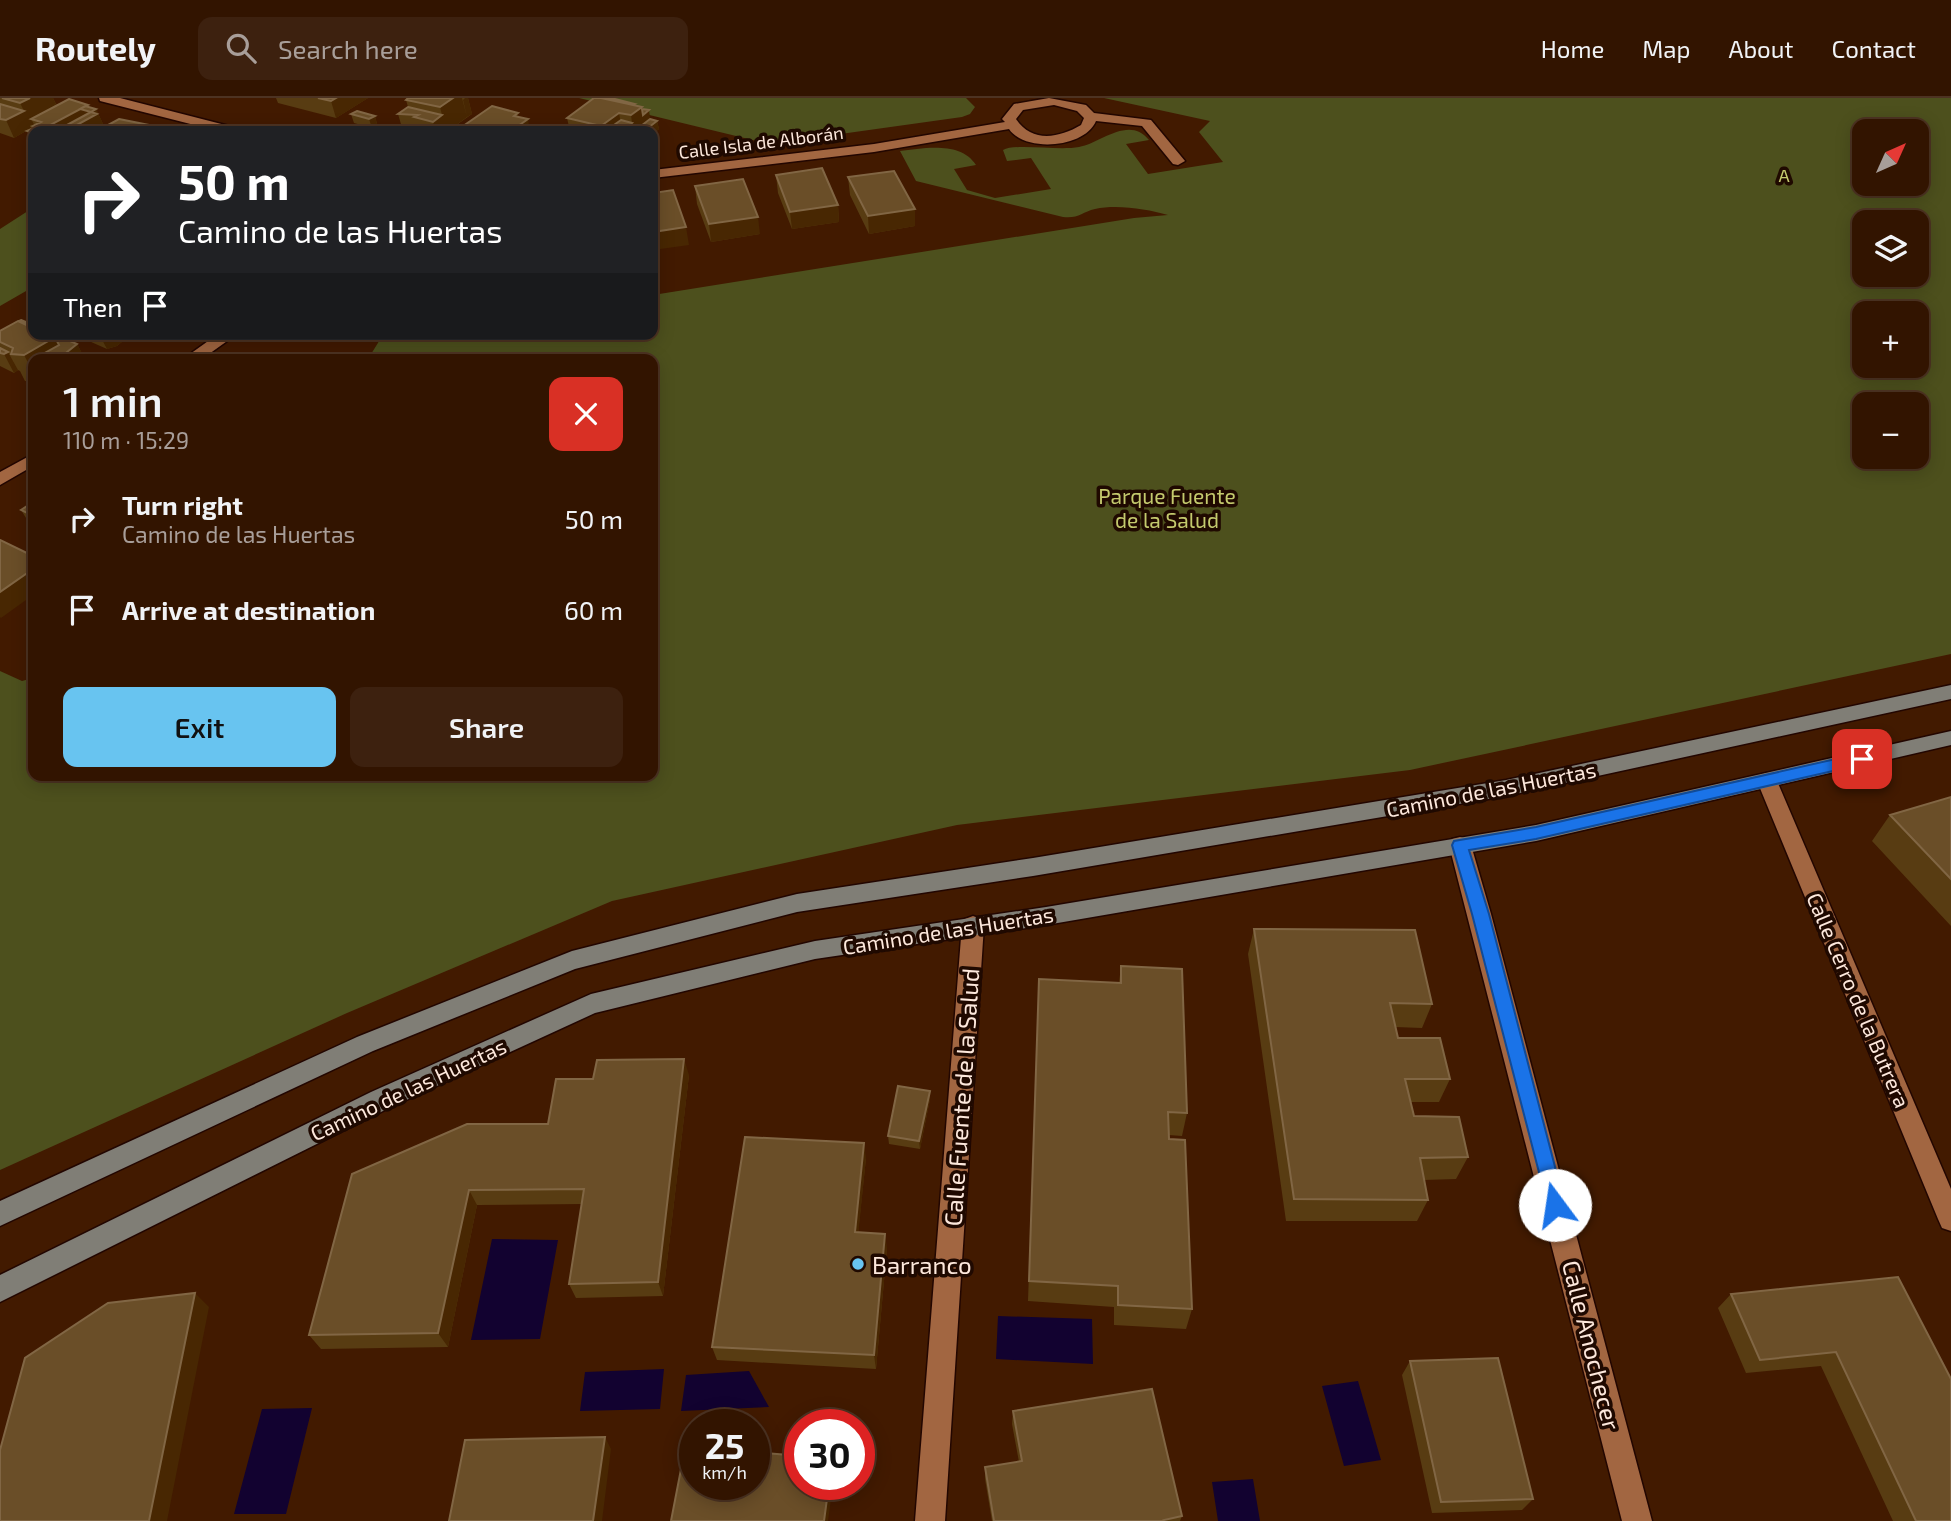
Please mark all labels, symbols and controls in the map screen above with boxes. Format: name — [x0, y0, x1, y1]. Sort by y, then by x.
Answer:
search box — [198, 17, 688, 80]
text: Routely — [35, 28, 156, 68]
icon: search — [222, 29, 260, 67]
text: Search here — [278, 33, 418, 64]
text: Home — [1541, 34, 1604, 63]
text: Map — [1642, 34, 1690, 63]
text: About — [1728, 34, 1794, 63]
text: Contact — [1832, 34, 1916, 63]
north arrow — [1852, 119, 1928, 196]
map controls — [1852, 119, 1929, 469]
street label: Calle Isla de Alborán — [677, 121, 845, 163]
text: 50 m — [178, 151, 290, 210]
icon: right — [63, 154, 154, 245]
park label: A — [1778, 164, 1790, 186]
button: layers — [1852, 210, 1929, 287]
text: Camino de las Huertas — [178, 211, 502, 249]
icon: arrive — [136, 287, 174, 325]
text: Then — [63, 291, 122, 322]
button: + — [1852, 301, 1929, 378]
text: 1 min — [63, 375, 163, 425]
button: close — [549, 377, 623, 451]
button: − — [1852, 392, 1929, 469]
text: 110 m · 15:29 — [63, 426, 189, 454]
park label: Parque Fuente de la Salud — [1098, 483, 1236, 532]
text: Turn right — [122, 489, 243, 520]
icon: right — [63, 500, 101, 538]
text: 50 m — [565, 503, 623, 534]
text: Camino de las Huertas — [122, 520, 355, 548]
icon: arrive — [63, 591, 101, 629]
text: Arrive at destination — [122, 594, 375, 625]
text: 60 m — [564, 594, 623, 625]
button: Exit — [63, 687, 336, 767]
button: Share — [350, 687, 623, 767]
pin — [1832, 729, 1892, 789]
icon: arrive — [1843, 740, 1881, 778]
street label: Camino de las Huertas — [1384, 756, 1598, 822]
street label: Calle Cerro de la Butrera — [1802, 889, 1916, 1111]
street label: Camino de las Huertas — [841, 901, 1055, 959]
street label: Calle Fuente de la Salud — [938, 967, 984, 1227]
street label: Camino de las Huertas — [306, 1033, 510, 1145]
position arrow — [1518, 1168, 1592, 1242]
place label: Barranco — [872, 1250, 972, 1279]
marker: Barranco — [850, 1256, 866, 1272]
street label: Calle Anochecer — [1557, 1257, 1627, 1433]
speed limit sign: 30 — [784, 1409, 875, 1500]
text: 25 — [705, 1424, 744, 1466]
text: km/h — [702, 1461, 747, 1483]

